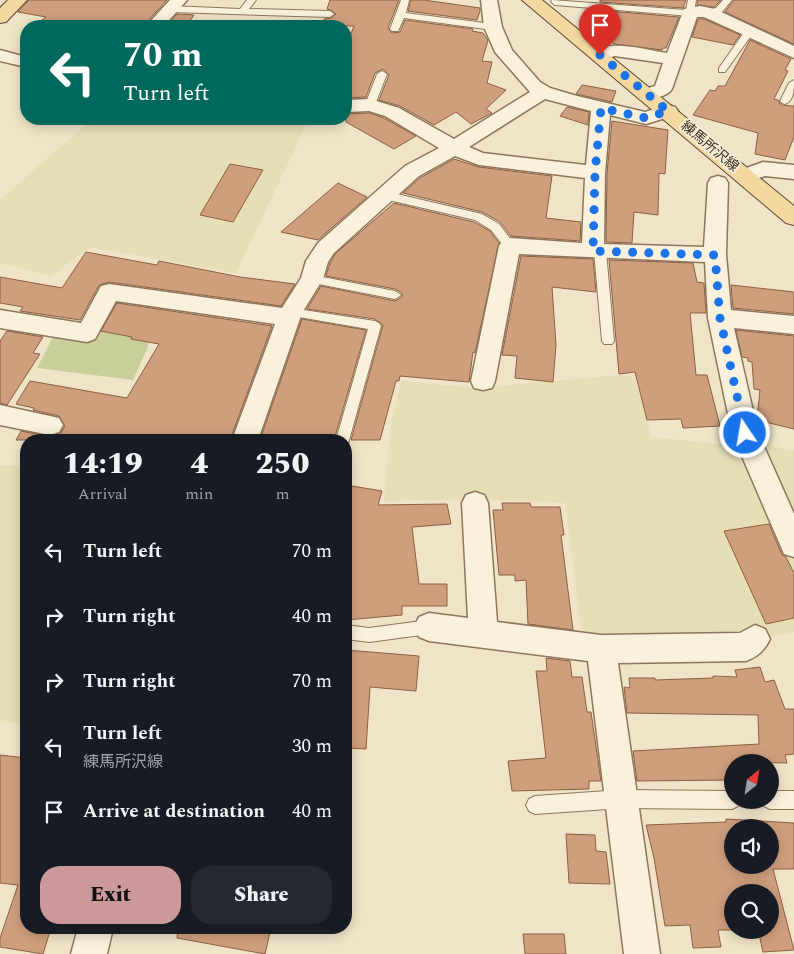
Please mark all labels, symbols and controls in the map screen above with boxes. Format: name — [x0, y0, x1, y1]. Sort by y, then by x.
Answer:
pin — [579, 4, 621, 55]
icon: arrive — [586, 11, 614, 39]
text: 70 m — [123, 29, 203, 82]
icon: left — [40, 40, 105, 105]
text: Turn left — [123, 77, 209, 110]
street label: 練馬所沢線 — [676, 115, 744, 177]
position arrow — [718, 406, 770, 458]
text: 14:19 — [62, 441, 143, 487]
text: 4 — [190, 441, 208, 487]
text: 250 — [256, 441, 310, 487]
text: Arrival — [78, 482, 128, 506]
text: min — [185, 482, 213, 506]
text: m — [276, 482, 289, 506]
text: Turn left — [83, 537, 162, 566]
text: 70 m — [292, 537, 332, 566]
icon: left — [40, 538, 68, 566]
text: Turn right — [83, 602, 176, 631]
text: 40 m — [292, 602, 332, 631]
icon: right — [40, 603, 68, 631]
text: Turn right — [83, 667, 176, 696]
text: 70 m — [292, 667, 332, 696]
icon: right — [40, 668, 68, 696]
text: Turn left — [83, 719, 162, 748]
text: 30 m — [292, 732, 332, 761]
icon: left — [40, 733, 68, 761]
text: 練馬所沢線 — [83, 750, 163, 774]
north arrow — [724, 754, 779, 809]
map controls — [724, 754, 779, 939]
text: Arrive at destination — [83, 797, 265, 826]
text: 40 m — [292, 797, 332, 826]
icon: arrive — [40, 798, 68, 826]
button: sound — [724, 819, 779, 874]
button: Exit — [40, 866, 181, 924]
button: Share — [191, 866, 332, 924]
button: search — [724, 884, 779, 939]

